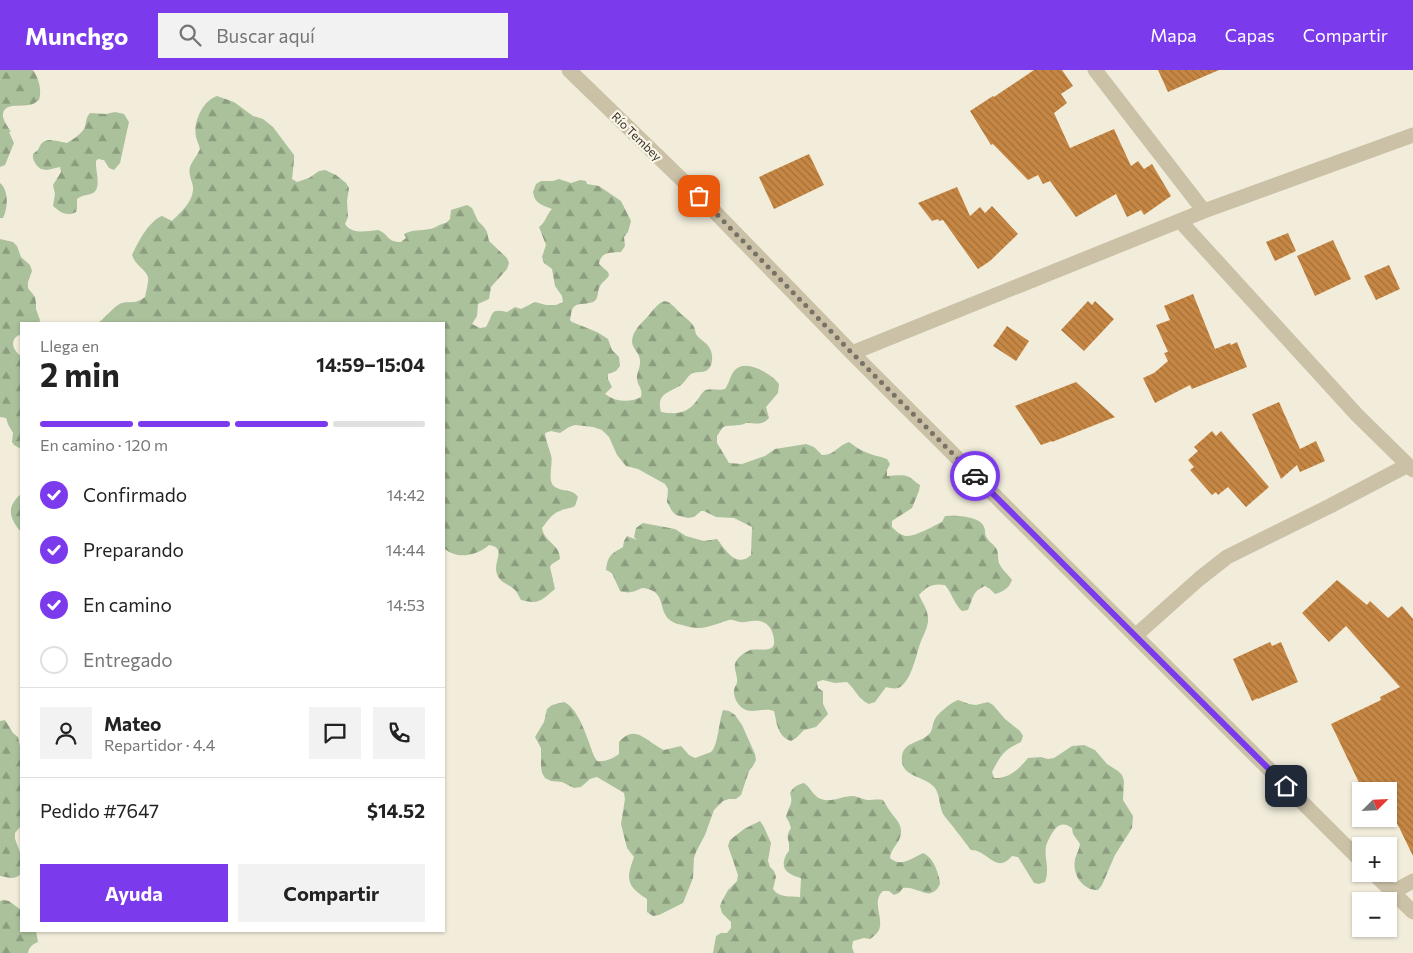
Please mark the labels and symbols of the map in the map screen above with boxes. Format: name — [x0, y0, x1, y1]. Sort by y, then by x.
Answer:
street label: Río Tembey — [609, 109, 665, 163]
pin — [678, 175, 720, 217]
courier — [950, 451, 1000, 501]
pin — [1265, 765, 1307, 807]
north arrow — [1352, 782, 1398, 828]

